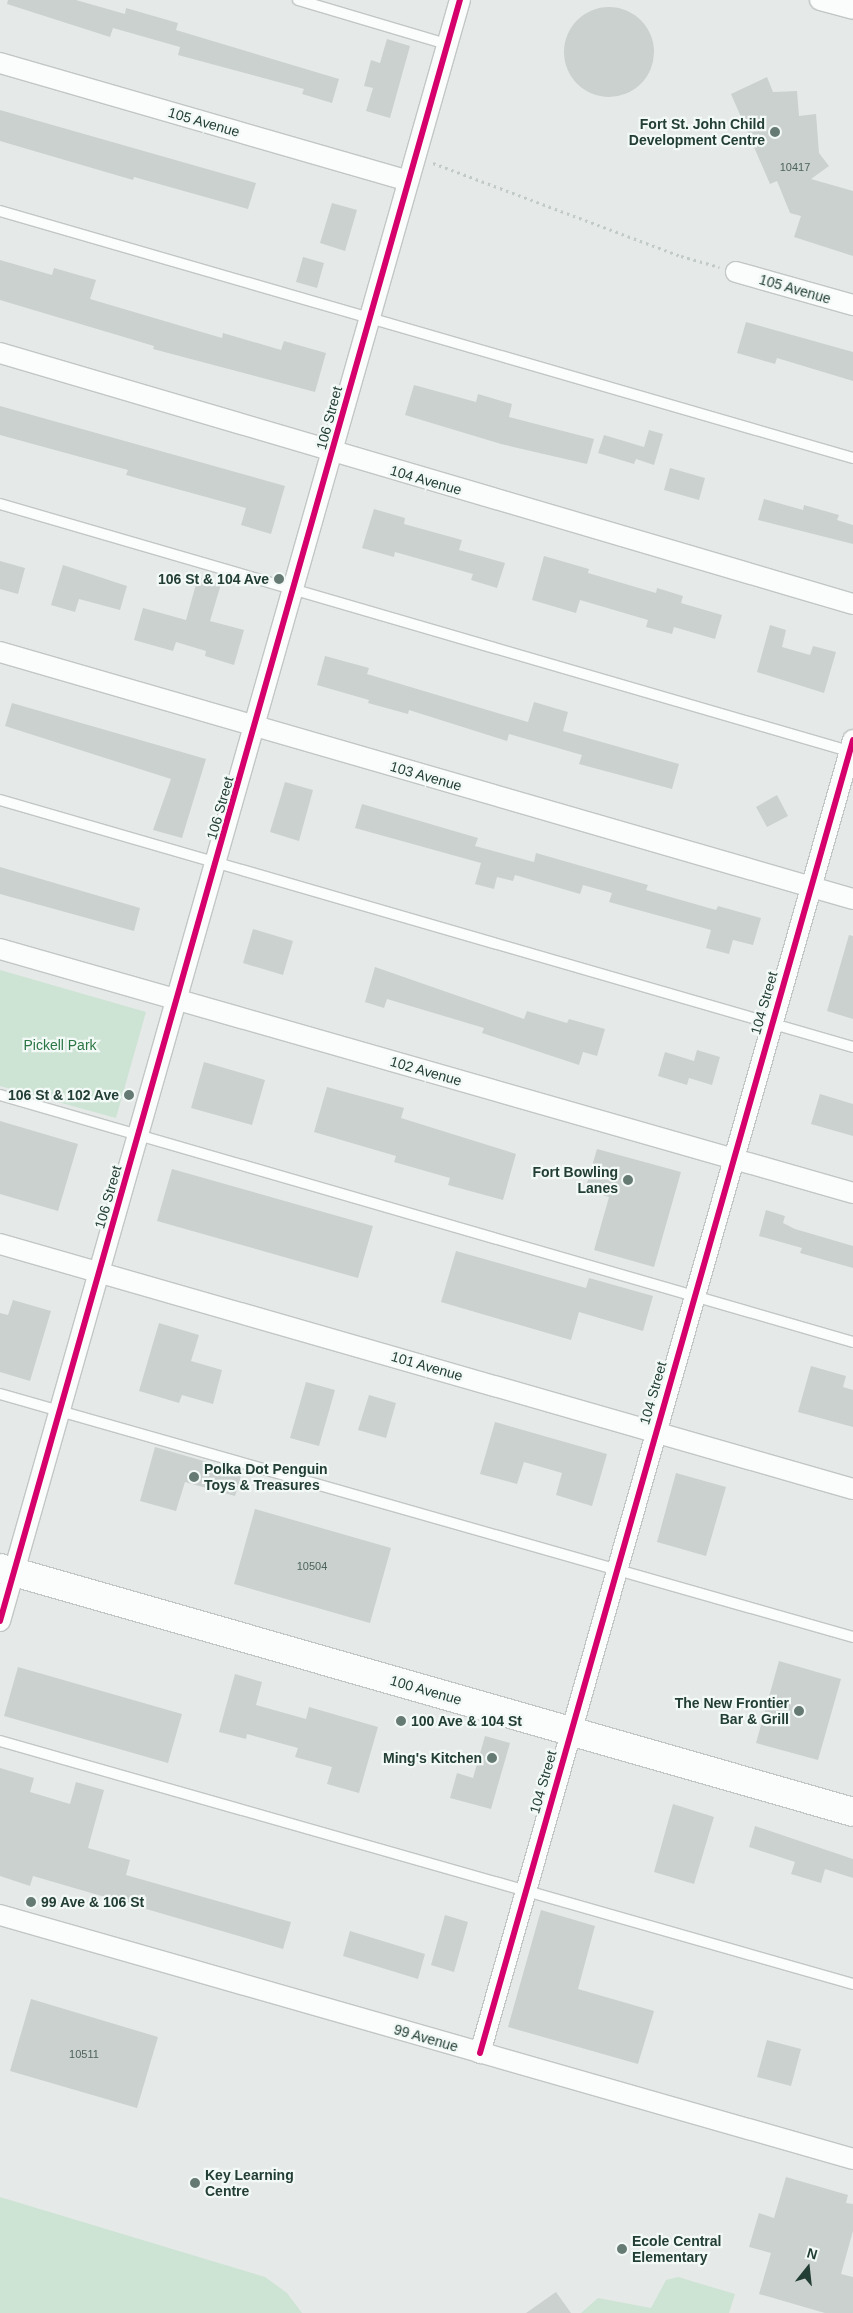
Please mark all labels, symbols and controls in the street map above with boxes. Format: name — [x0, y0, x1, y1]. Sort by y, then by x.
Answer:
street label: 105 Avenue — [166, 104, 242, 140]
place label: Fort St. John Child Development Centre — [629, 116, 765, 148]
marker: Fort St. John Child Development Centre — [769, 126, 781, 138]
house number: 10417 — [780, 160, 810, 174]
street label: 105 Avenue — [757, 271, 833, 307]
street label: 106 Street — [313, 385, 345, 451]
street label: 104 Avenue — [388, 462, 464, 498]
place label: 106 St & 104 Ave — [157, 571, 269, 587]
marker: 106 St & 104 Ave — [273, 573, 285, 585]
street label: 103 Avenue — [388, 758, 464, 794]
street label: 106 Street — [203, 775, 237, 841]
street label: 104 Street — [747, 970, 781, 1036]
park label: Pickell Park — [23, 1037, 97, 1053]
street label: 102 Avenue — [388, 1053, 464, 1089]
place label: 106 St & 102 Ave — [7, 1087, 119, 1103]
marker: 106 St & 102 Ave — [123, 1089, 135, 1101]
street label: 106 Street — [91, 1164, 125, 1230]
place label: Fort Bowling Lanes — [532, 1164, 618, 1196]
marker: Fort Bowling Lanes — [622, 1174, 634, 1186]
street label: 101 Avenue — [389, 1348, 465, 1384]
street label: 104 Street — [636, 1360, 670, 1426]
place label: Polka Dot Penguin Toys & Treasures — [204, 1461, 328, 1494]
marker: Polka Dot Penguin Toys & Treasures — [188, 1471, 200, 1483]
house number: 10504 — [297, 1559, 327, 1573]
street label: 100 Avenue — [388, 1672, 464, 1708]
place label: The New Frontier Bar & Grill — [675, 1695, 789, 1728]
marker: The New Frontier Bar & Grill — [793, 1705, 805, 1717]
place label: 100 Ave & 104 St — [411, 1713, 523, 1729]
marker: 100 Ave & 104 St — [395, 1715, 407, 1727]
street label: 104 Street — [526, 1749, 560, 1815]
place label: Ming's Kitchen — [383, 1750, 482, 1766]
marker: Ming's Kitchen — [486, 1752, 498, 1764]
place label: 99 Ave & 106 St — [41, 1894, 145, 1910]
marker: 99 Ave & 106 St — [25, 1896, 37, 1908]
street label: 99 Avenue — [392, 2021, 460, 2055]
house number: 10511 — [69, 2047, 99, 2061]
place label: Key Learning Centre — [205, 2167, 294, 2200]
marker: Key Learning Centre — [189, 2177, 201, 2189]
place label: Ecole Central Elementary — [632, 2233, 721, 2266]
marker: Ecole Central Elementary — [616, 2243, 628, 2255]
north arrow — [783, 2243, 833, 2293]
text: N — [805, 2244, 819, 2263]

